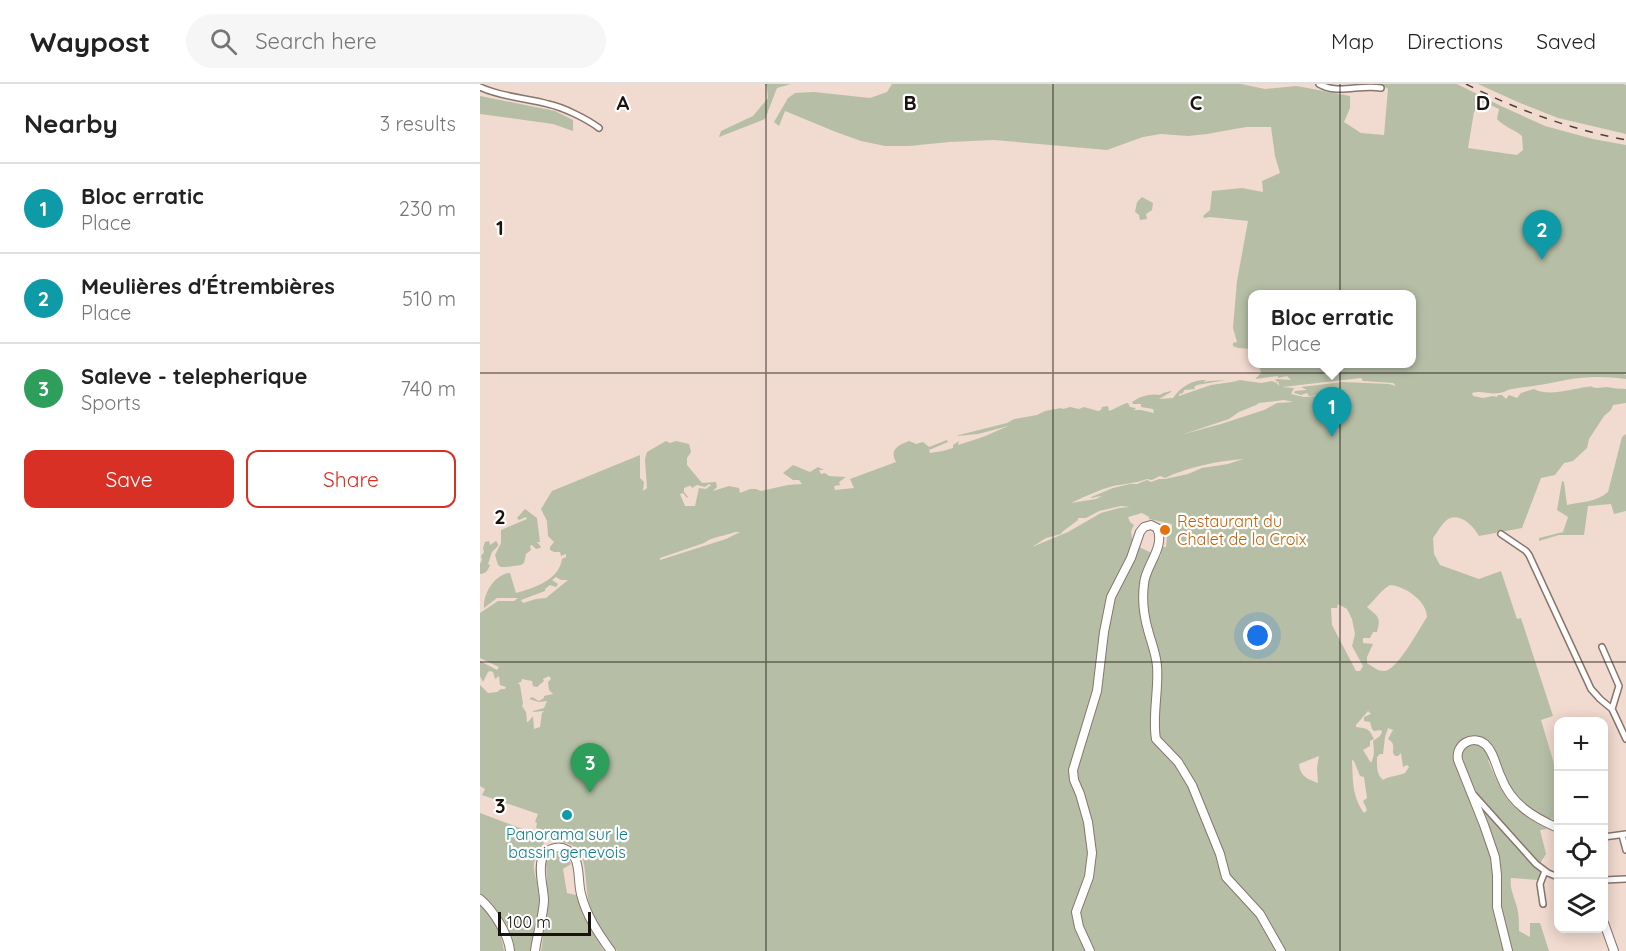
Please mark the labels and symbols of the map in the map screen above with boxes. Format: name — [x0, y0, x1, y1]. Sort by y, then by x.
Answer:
text: A — [617, 90, 630, 115]
text: B — [903, 90, 917, 115]
text: C — [1190, 90, 1203, 115]
text: D — [1476, 90, 1490, 115]
pin: 2 — [1522, 210, 1562, 260]
text: 1 — [496, 215, 504, 240]
pin: 1 — [1312, 388, 1352, 437]
text: 2 — [494, 504, 506, 529]
place label: Restaurant du Chalet de la Croix — [1177, 511, 1307, 549]
marker: Restaurant du Chalet de la Croix — [1158, 523, 1172, 537]
your location — [1243, 621, 1272, 650]
pin: 3 — [570, 744, 610, 793]
text: 3 — [495, 793, 505, 818]
marker: Panorama sur le bassin genevois — [560, 808, 574, 822]
place label: Panorama sur le bassin genevois — [506, 824, 628, 862]
scale bar — [498, 909, 591, 936]

